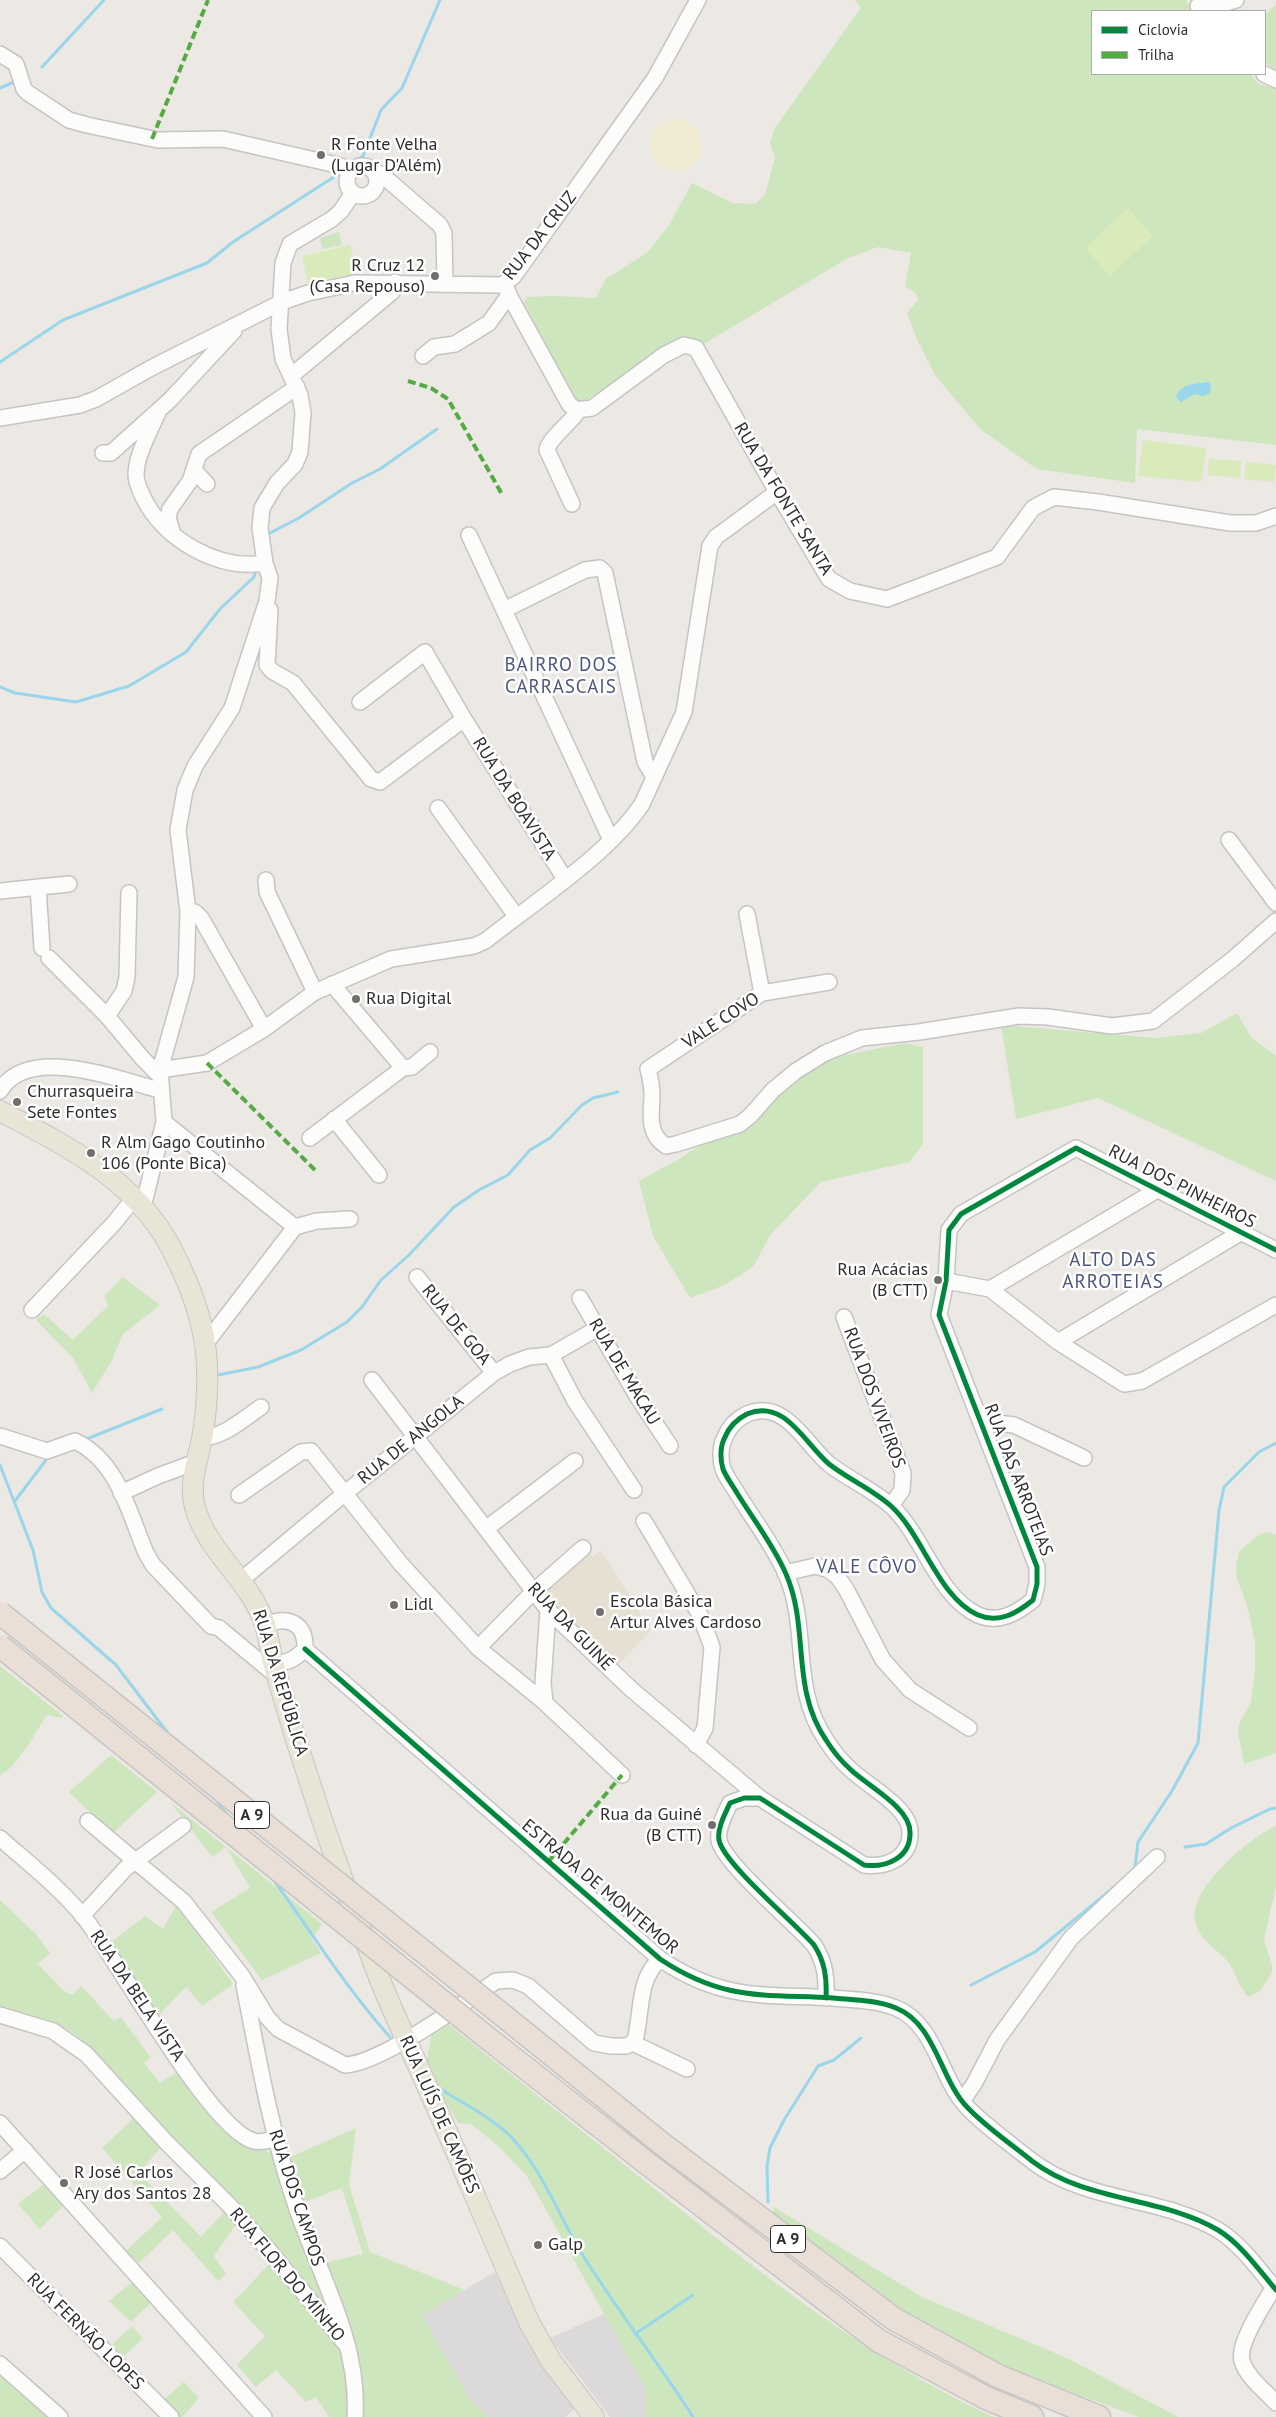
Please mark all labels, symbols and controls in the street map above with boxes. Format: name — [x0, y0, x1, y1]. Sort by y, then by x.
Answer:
legend — [1091, 10, 1266, 75]
text: Ciclovia — [1138, 20, 1188, 39]
text: Trilha — [1138, 45, 1174, 64]
place label: R Fonte Velha (Lugar D'Além) — [331, 134, 442, 176]
marker: R Fonte Velha (Lugar D'Além) — [315, 149, 327, 161]
street label: RUA DA CRUZ — [499, 187, 581, 285]
place label: R Cruz 12 (Casa Repouso) — [310, 255, 425, 298]
marker: R Cruz 12 (Casa Repouso) — [429, 270, 441, 282]
street label: RUA DA FONTE SANTA — [729, 419, 837, 579]
district label: BAIRRO DOS CARRASCAIS — [503, 655, 619, 699]
street label: RUA DA BOAVISTA — [468, 734, 560, 864]
place label: Rua Digital — [366, 988, 451, 1010]
street label: VALE COVO — [678, 988, 764, 1054]
marker: Rua Digital — [350, 993, 362, 1005]
place label: Churrasqueira Sete Fontes — [27, 1081, 134, 1124]
marker: Churrasqueira Sete Fontes — [11, 1096, 23, 1108]
place label: R Alm Gago Coutinho 106 (Ponte Bica) — [101, 1132, 265, 1174]
street label: RUA DOS PINHEIROS — [1105, 1141, 1259, 1233]
marker: R Alm Gago Coutinho 106 (Ponte Bica) — [85, 1147, 97, 1159]
district label: ALTO DAS ARROTEIAS — [1061, 1250, 1165, 1294]
place label: Rua Acácias (B CTT) — [837, 1259, 928, 1302]
marker: Rua Acácias (B CTT) — [932, 1274, 944, 1286]
street label: RUA DE GOA — [417, 1280, 495, 1370]
street label: RUA DE MACAU — [584, 1315, 664, 1429]
street label: RUA DOS VIVEIROS — [838, 1324, 910, 1472]
street label: RUA DE ANGOLA — [354, 1391, 468, 1489]
street label: RUA DAS ARROTEIAS — [979, 1401, 1057, 1559]
district label: VALE CÔVO — [815, 1557, 919, 1579]
street label: RUA DA GUINÉ — [523, 1578, 617, 1676]
place label: Escola Básica Artur Alves Cardoso — [610, 1591, 761, 1634]
place label: Lidl — [404, 1594, 433, 1616]
marker: Lidl — [388, 1599, 400, 1611]
marker: Escola Básica Artur Alves Cardoso — [594, 1606, 606, 1618]
street label: RUA DA REPÚBLICA — [247, 1607, 313, 1759]
road number: A 9 — [234, 1802, 270, 1828]
place label: Rua da Guiné (B CTT) — [600, 1804, 702, 1846]
street label: ESTRADA DE MONTEMOR — [517, 1815, 683, 1959]
marker: Rua da Guiné (B CTT) — [706, 1819, 718, 1831]
street label: RUA DA BELA VISTA — [85, 1926, 189, 2066]
street label: RUA LUÍS DE CAMÕES — [394, 2033, 484, 2197]
street label: RUA DOS CAMPOS — [264, 2127, 328, 2269]
place label: R José Carlos Ary dos Santos 28 — [74, 2162, 211, 2204]
marker: R José Carlos Ary dos Santos 28 — [58, 2177, 70, 2189]
street label: RUA FLOR DO MINHO — [225, 2204, 349, 2346]
road number: A 9 — [770, 2226, 806, 2252]
place label: Galp — [548, 2234, 583, 2256]
marker: Galp — [532, 2239, 544, 2251]
street label: RUA FERNÃO LOPES — [22, 2269, 148, 2395]

